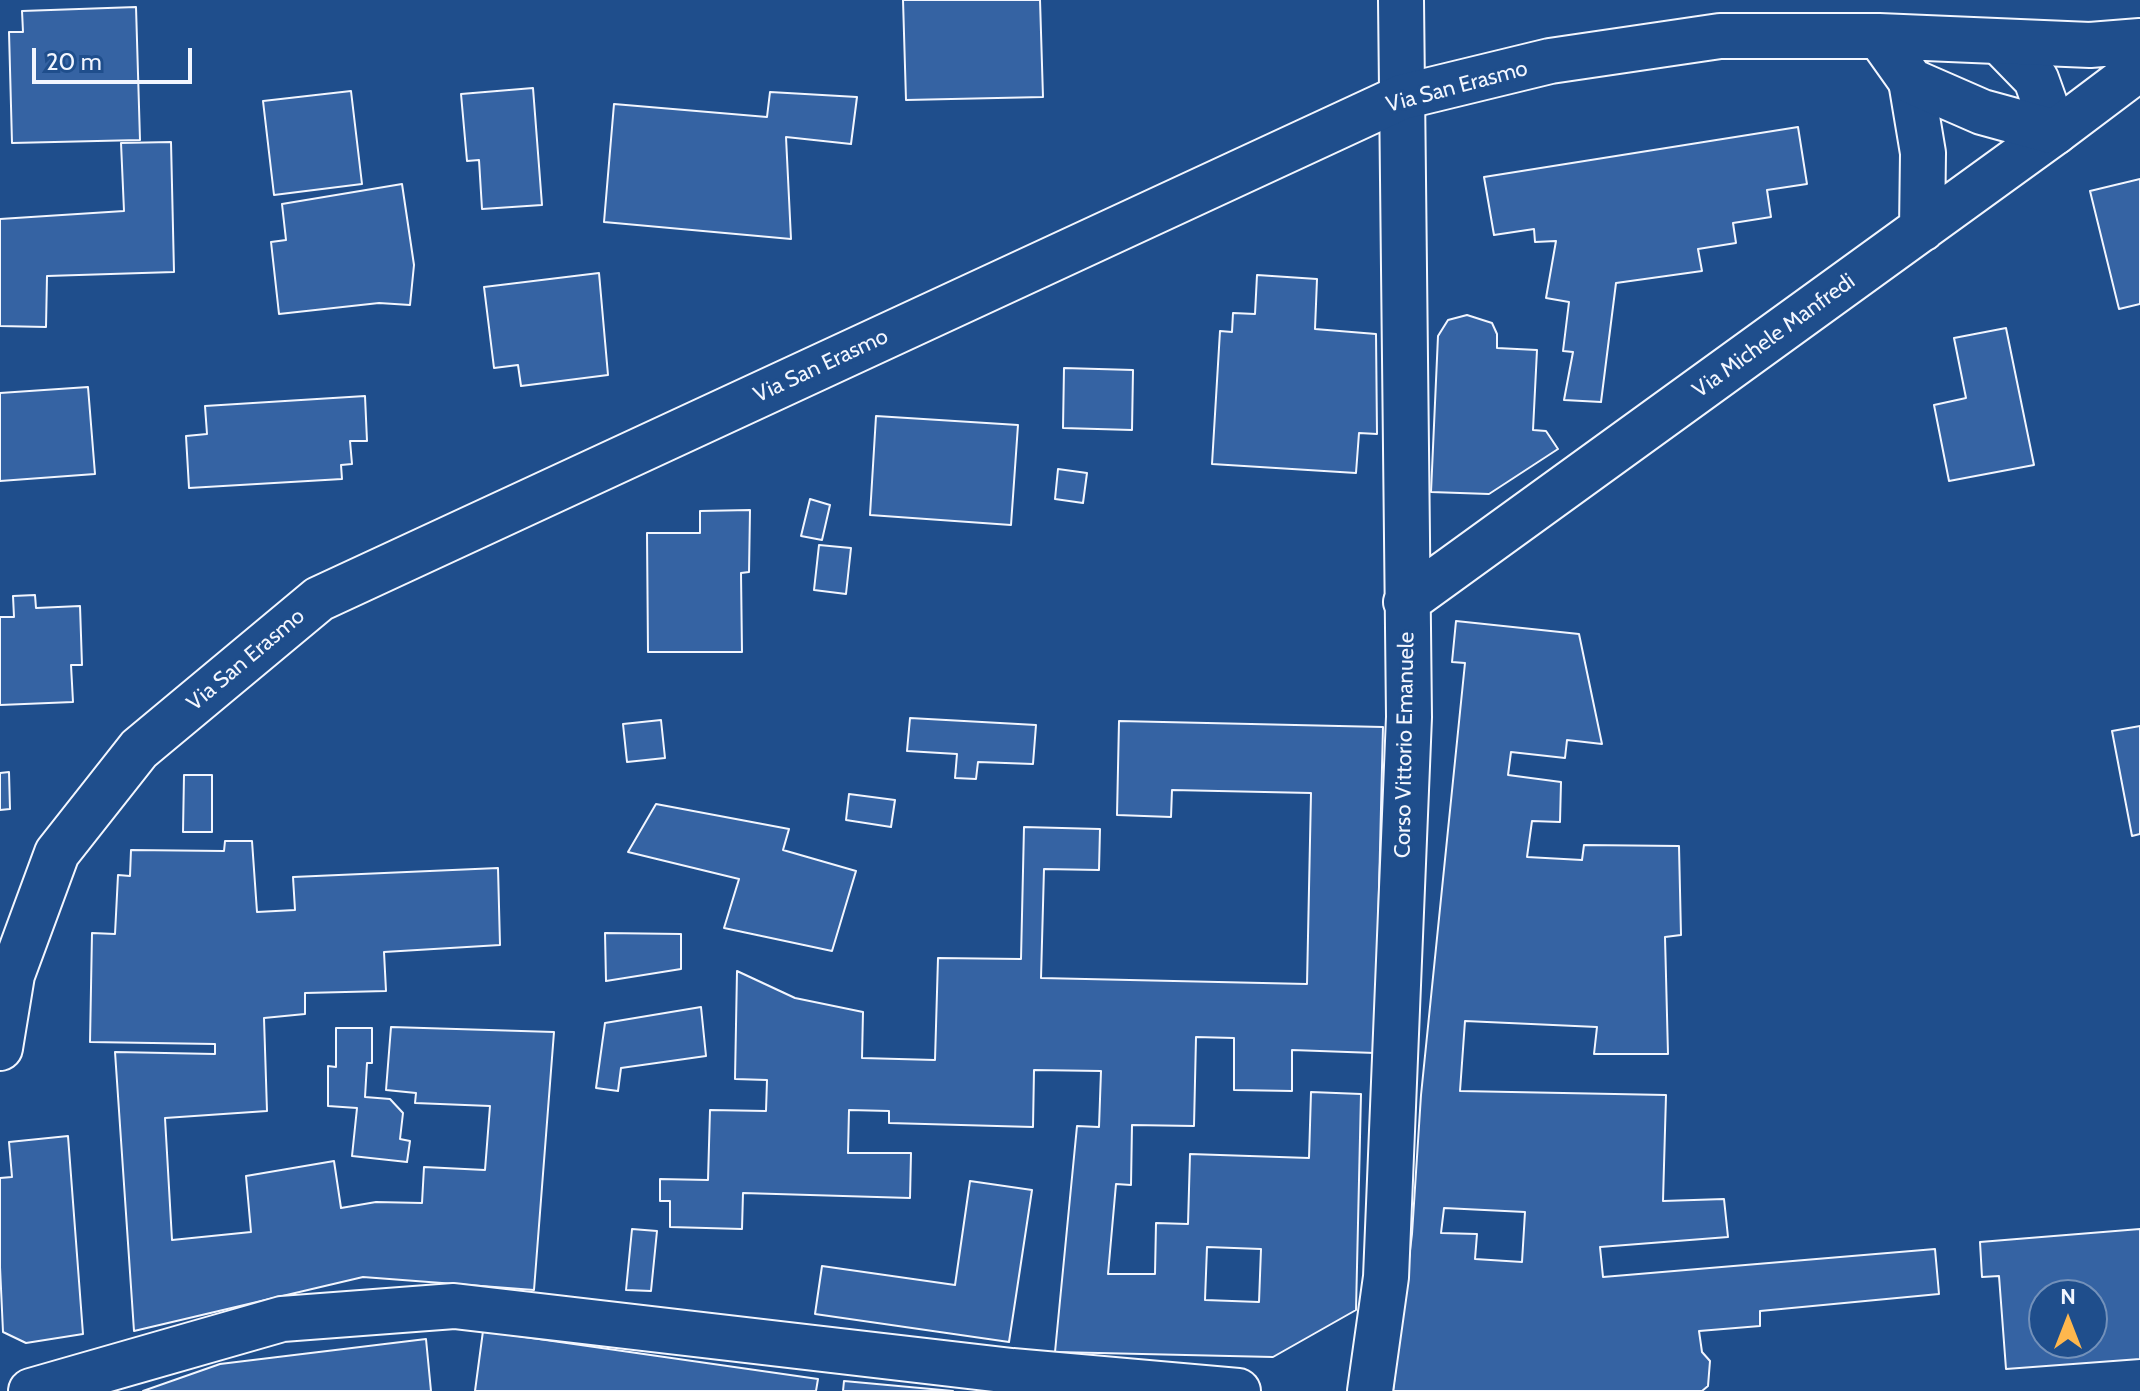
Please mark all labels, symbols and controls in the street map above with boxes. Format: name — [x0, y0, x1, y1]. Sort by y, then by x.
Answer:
scale bar — [36, 32, 196, 82]
text: 20 m — [46, 47, 102, 76]
street label: Via San Erasmo — [1384, 55, 1530, 119]
street label: Via Michele Manfredi — [1688, 268, 1860, 404]
street label: Via San Erasmo — [750, 323, 892, 409]
street label: Via San Erasmo — [182, 603, 310, 717]
street label: Corso Vittorio Emanuele — [1390, 632, 1420, 858]
north arrow — [2028, 1279, 2108, 1359]
text: N — [2060, 1283, 2076, 1310]

